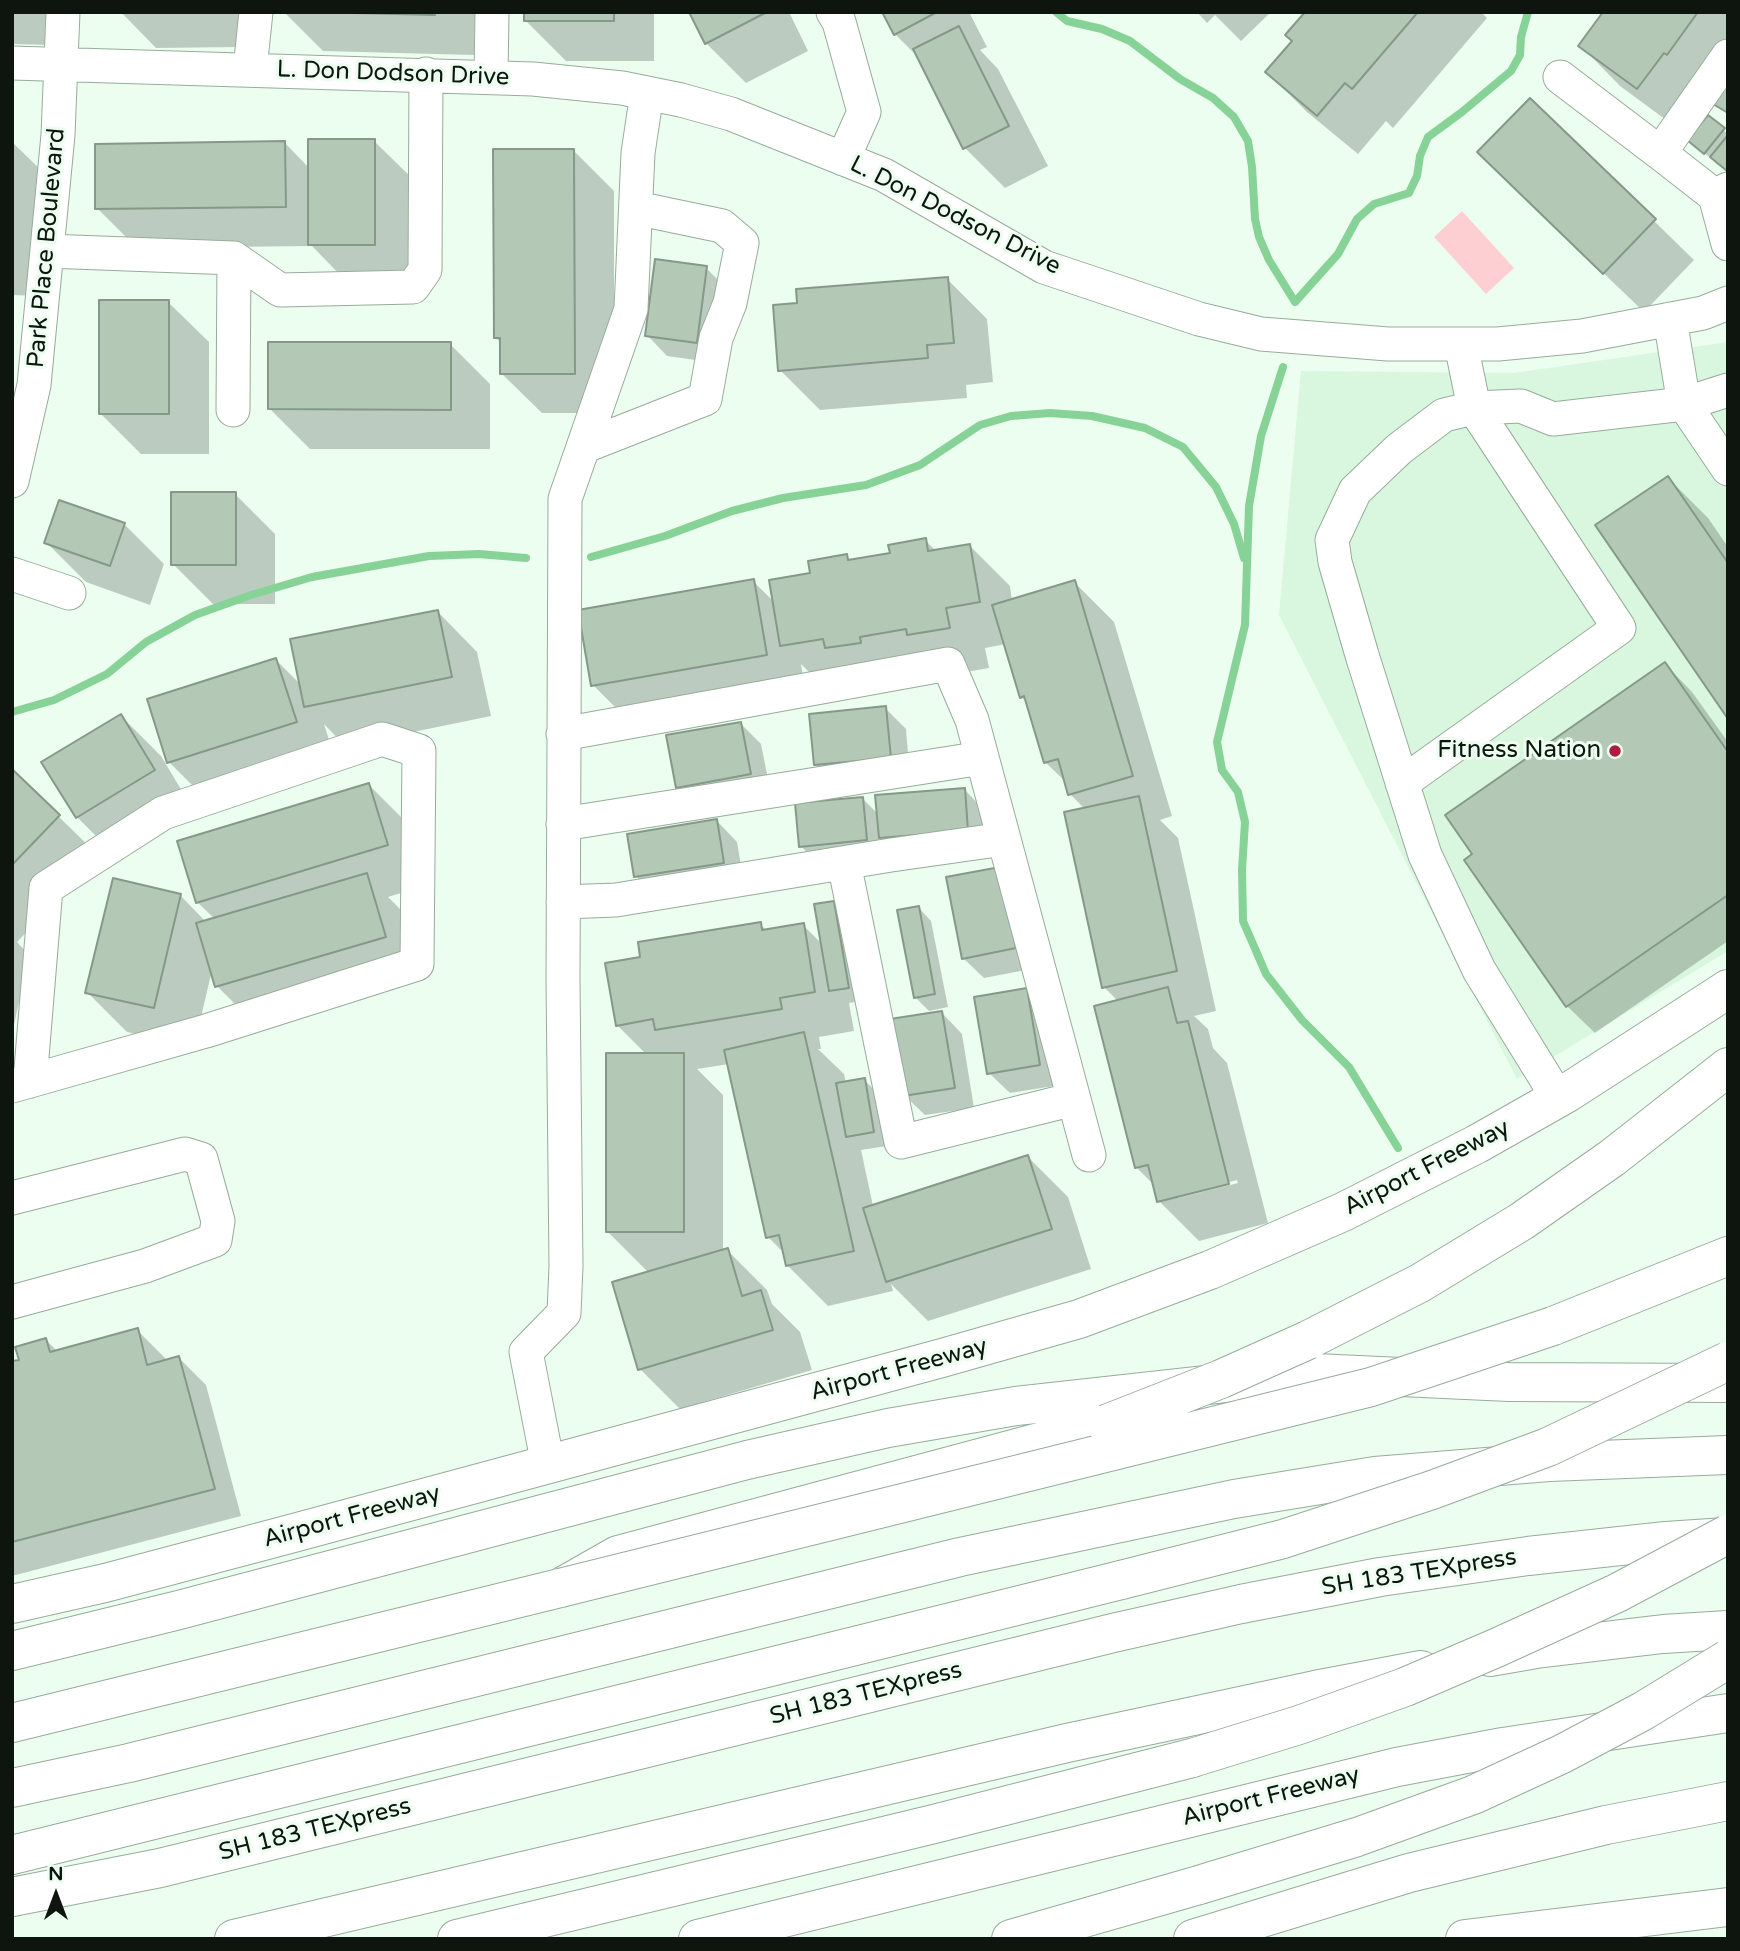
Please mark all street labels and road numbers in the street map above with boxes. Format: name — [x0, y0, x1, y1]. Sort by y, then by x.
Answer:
street label: L. Don Dodson Drive — [276, 56, 510, 92]
street label: Park Place Boulevard — [22, 127, 72, 369]
street label: L. Don Dodson Drive — [845, 150, 1065, 282]
street label: Airport Freeway — [1339, 1114, 1515, 1222]
street label: Airport Freeway — [807, 1333, 991, 1407]
street label: Airport Freeway — [260, 1480, 444, 1554]
street label: SH 183 TEXpress — [1319, 1543, 1519, 1603]
street label: SH 183 TEXpress — [767, 1656, 965, 1732]
street label: Airport Freeway — [1179, 1761, 1363, 1833]
street label: SH 183 TEXpress — [216, 1792, 414, 1868]

